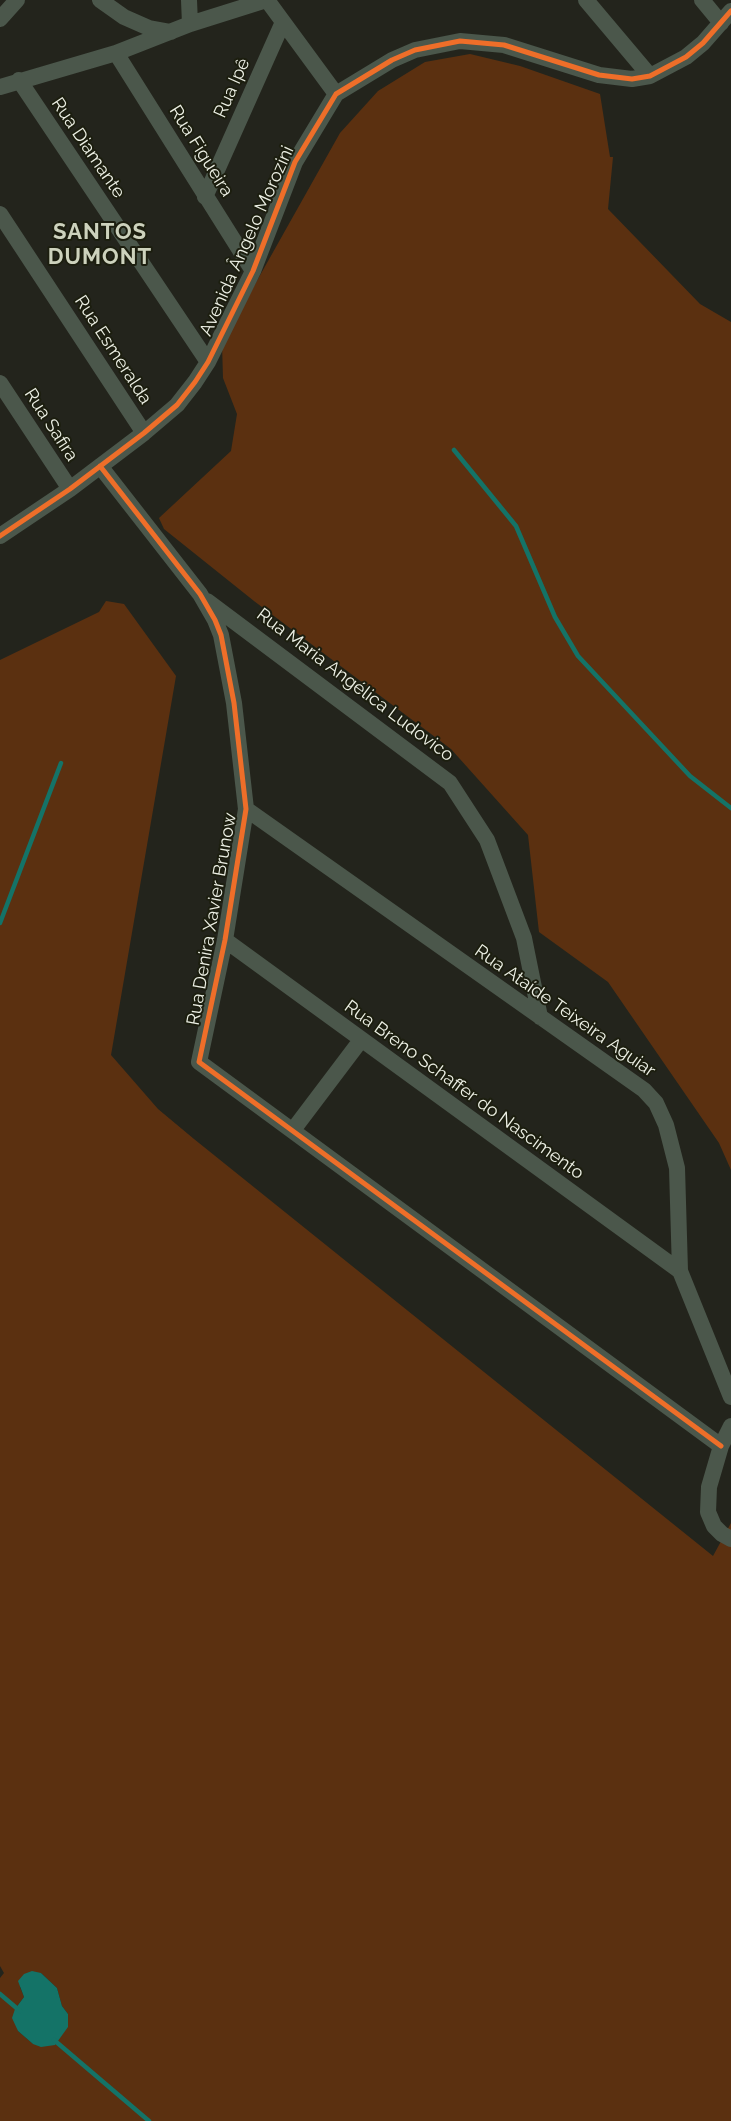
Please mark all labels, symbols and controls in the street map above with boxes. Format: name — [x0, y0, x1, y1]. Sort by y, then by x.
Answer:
street label: Rua Ipê — [209, 55, 255, 121]
street label: Rua Diamante — [46, 94, 130, 202]
street label: Rua Figueira — [164, 101, 238, 201]
street label: Avenida Ângelo Morozini — [195, 142, 299, 340]
district label: SANTOS DUMONT — [47, 219, 153, 270]
street label: Rua Esmeralda — [70, 292, 156, 408]
street label: Rua Safira — [19, 385, 83, 465]
street label: Rua Maria Angélica Ludovico — [252, 604, 458, 766]
street label: Rua Denira Xavier Brunow — [183, 811, 241, 1027]
street label: Rua Ataíde Teixeira Aguiar — [470, 940, 660, 1082]
street label: Rua Breno Schaffer do Nascimento — [340, 996, 588, 1184]

